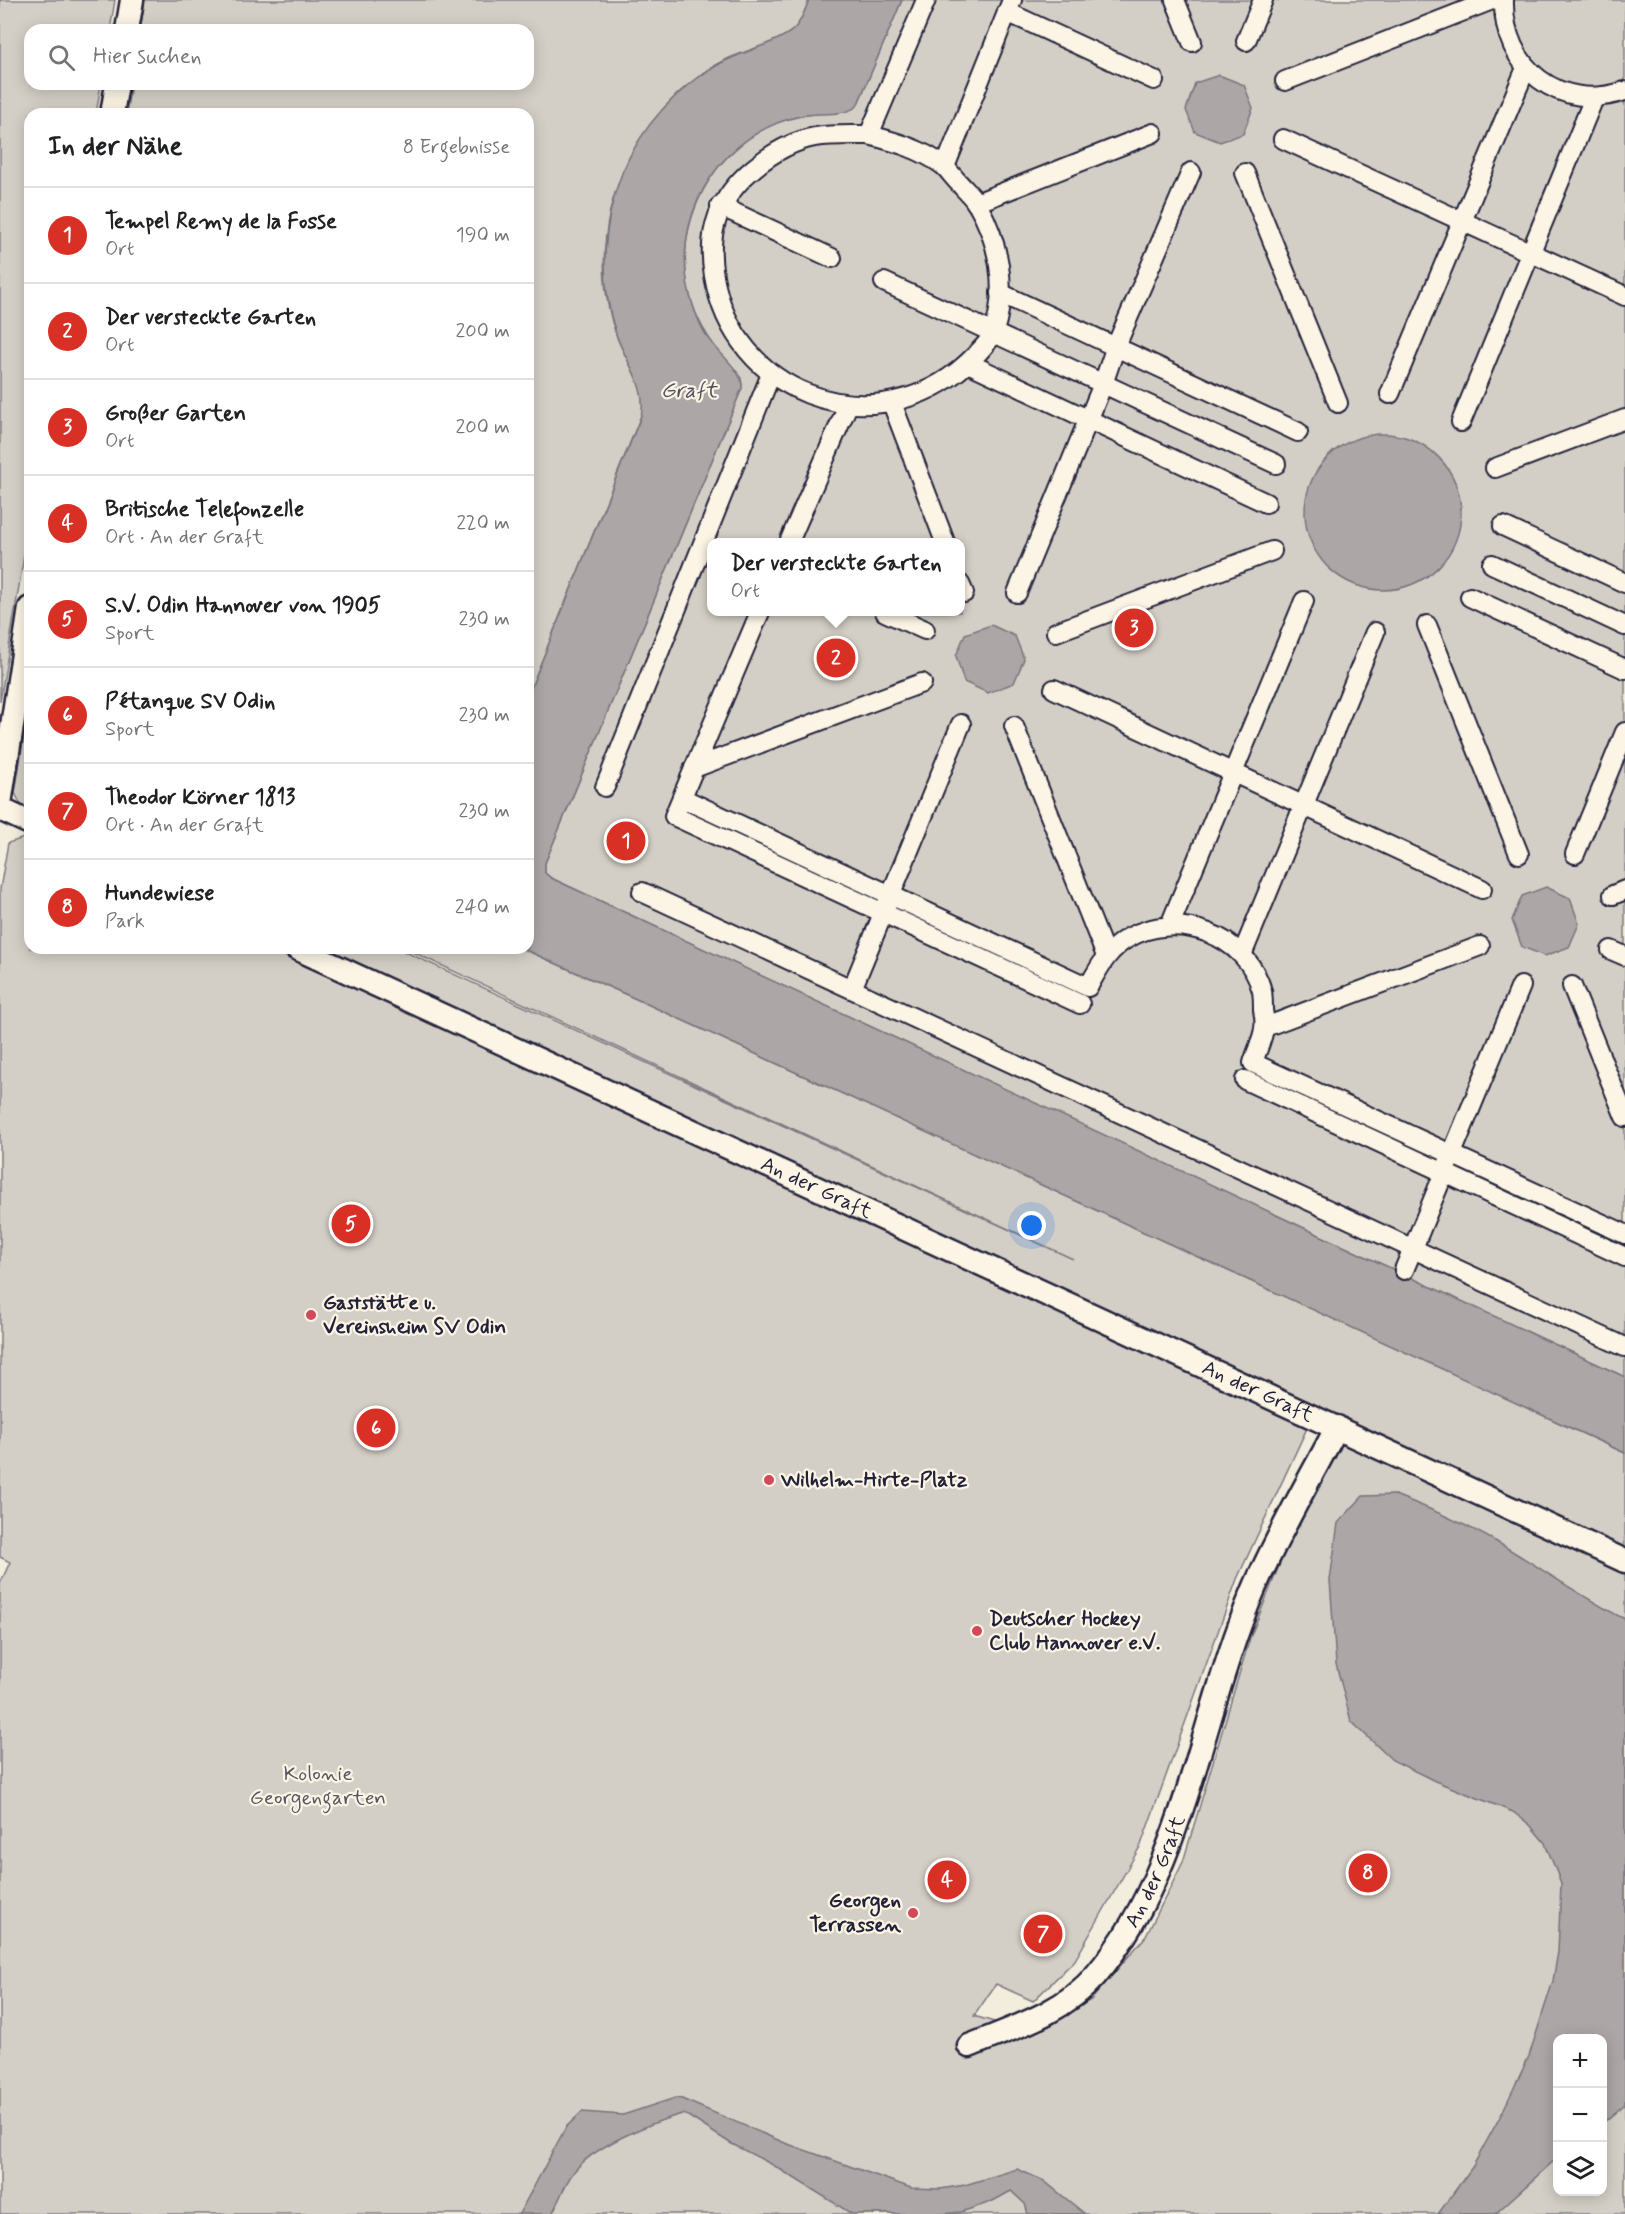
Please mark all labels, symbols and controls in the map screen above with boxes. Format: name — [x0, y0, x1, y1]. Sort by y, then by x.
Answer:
search box — [24, 24, 534, 90]
icon: search — [45, 41, 78, 74]
text: Hier suchen — [93, 43, 202, 71]
text: In der Nähe — [48, 130, 182, 164]
text: 8 Ergebnisse — [403, 134, 510, 161]
text: Tempel Remy de la Fosse — [105, 208, 337, 236]
text: 1 — [63, 222, 72, 249]
text: 190 m — [456, 222, 510, 249]
text: Ort — [105, 236, 134, 263]
text: Der versteckte Garten — [105, 304, 316, 332]
text: 2 — [63, 318, 72, 345]
text: 200 m — [455, 318, 510, 345]
text: Ort — [105, 332, 134, 359]
water label: Graft — [661, 377, 718, 405]
text: Großer Garten — [105, 400, 246, 428]
text: 3 — [63, 414, 72, 441]
text: 200 m — [455, 414, 510, 441]
text: Ort — [105, 428, 134, 455]
text: Britische Telefonzelle — [105, 496, 304, 524]
text: 4 — [62, 510, 73, 537]
text: 220 m — [456, 510, 510, 537]
text: Ort · An der Graft — [105, 524, 264, 551]
popup — [707, 538, 965, 616]
text: Der versteckte Garten — [730, 550, 942, 578]
text: Ort — [730, 578, 760, 605]
text: S.V. Odin Hannover von 1905 — [105, 592, 381, 620]
text: 5 — [62, 606, 74, 633]
text: 230 m — [458, 606, 510, 633]
pin: 3 — [1114, 606, 1154, 650]
text: Sport — [105, 620, 154, 647]
pin: 2 — [816, 636, 856, 680]
text: Pétanque SV Odin — [105, 688, 275, 716]
text: 6 — [62, 702, 73, 729]
text: 230 m — [458, 702, 510, 729]
text: Sport — [105, 716, 154, 743]
text: Theodor Körner 1813 — [105, 784, 295, 812]
text: 7 — [61, 798, 74, 825]
text: 230 m — [458, 798, 510, 825]
text: Ort · An der Graft — [105, 812, 264, 839]
pin: 1 — [606, 818, 646, 864]
text: Hundewiese — [105, 880, 214, 908]
text: 8 — [62, 894, 73, 921]
text: 240 m — [455, 894, 510, 921]
text: Park — [105, 908, 145, 935]
street label: An der Graft — [756, 1150, 877, 1226]
pin: 5 — [332, 1202, 370, 1246]
your location — [1017, 1211, 1046, 1240]
place label: Gaststätte u. Vereinsheim SV Odin — [323, 1289, 506, 1341]
marker: Gaststätte u. Vereinsheim SV Odin — [304, 1308, 318, 1322]
street label: An der Graft — [1197, 1354, 1318, 1430]
pin: 6 — [356, 1406, 395, 1450]
place label: Wilhelm-Hirte-Platz — [780, 1466, 968, 1494]
marker: Wilhelm-Hirte-Platz — [762, 1473, 776, 1487]
place label: Deutscher Hockey Club Hannover e.V. — [989, 1605, 1160, 1657]
marker: Deutscher Hockey Club Hannover e.V. — [970, 1624, 984, 1638]
park label: Kolonie Georgengarten — [250, 1760, 386, 1814]
street label: An der Graft — [1118, 1811, 1193, 1933]
pin: 8 — [1348, 1850, 1388, 1896]
pin: 4 — [928, 1858, 966, 1902]
place label: Georgen Terrassen — [809, 1887, 902, 1939]
marker: Georgen Terrassen — [906, 1906, 920, 1920]
pin: 7 — [1024, 1912, 1062, 1956]
map controls — [1553, 2034, 1607, 2196]
button: + — [1553, 2034, 1607, 2088]
button: − — [1553, 2088, 1607, 2142]
button: layers — [1553, 2142, 1607, 2196]

